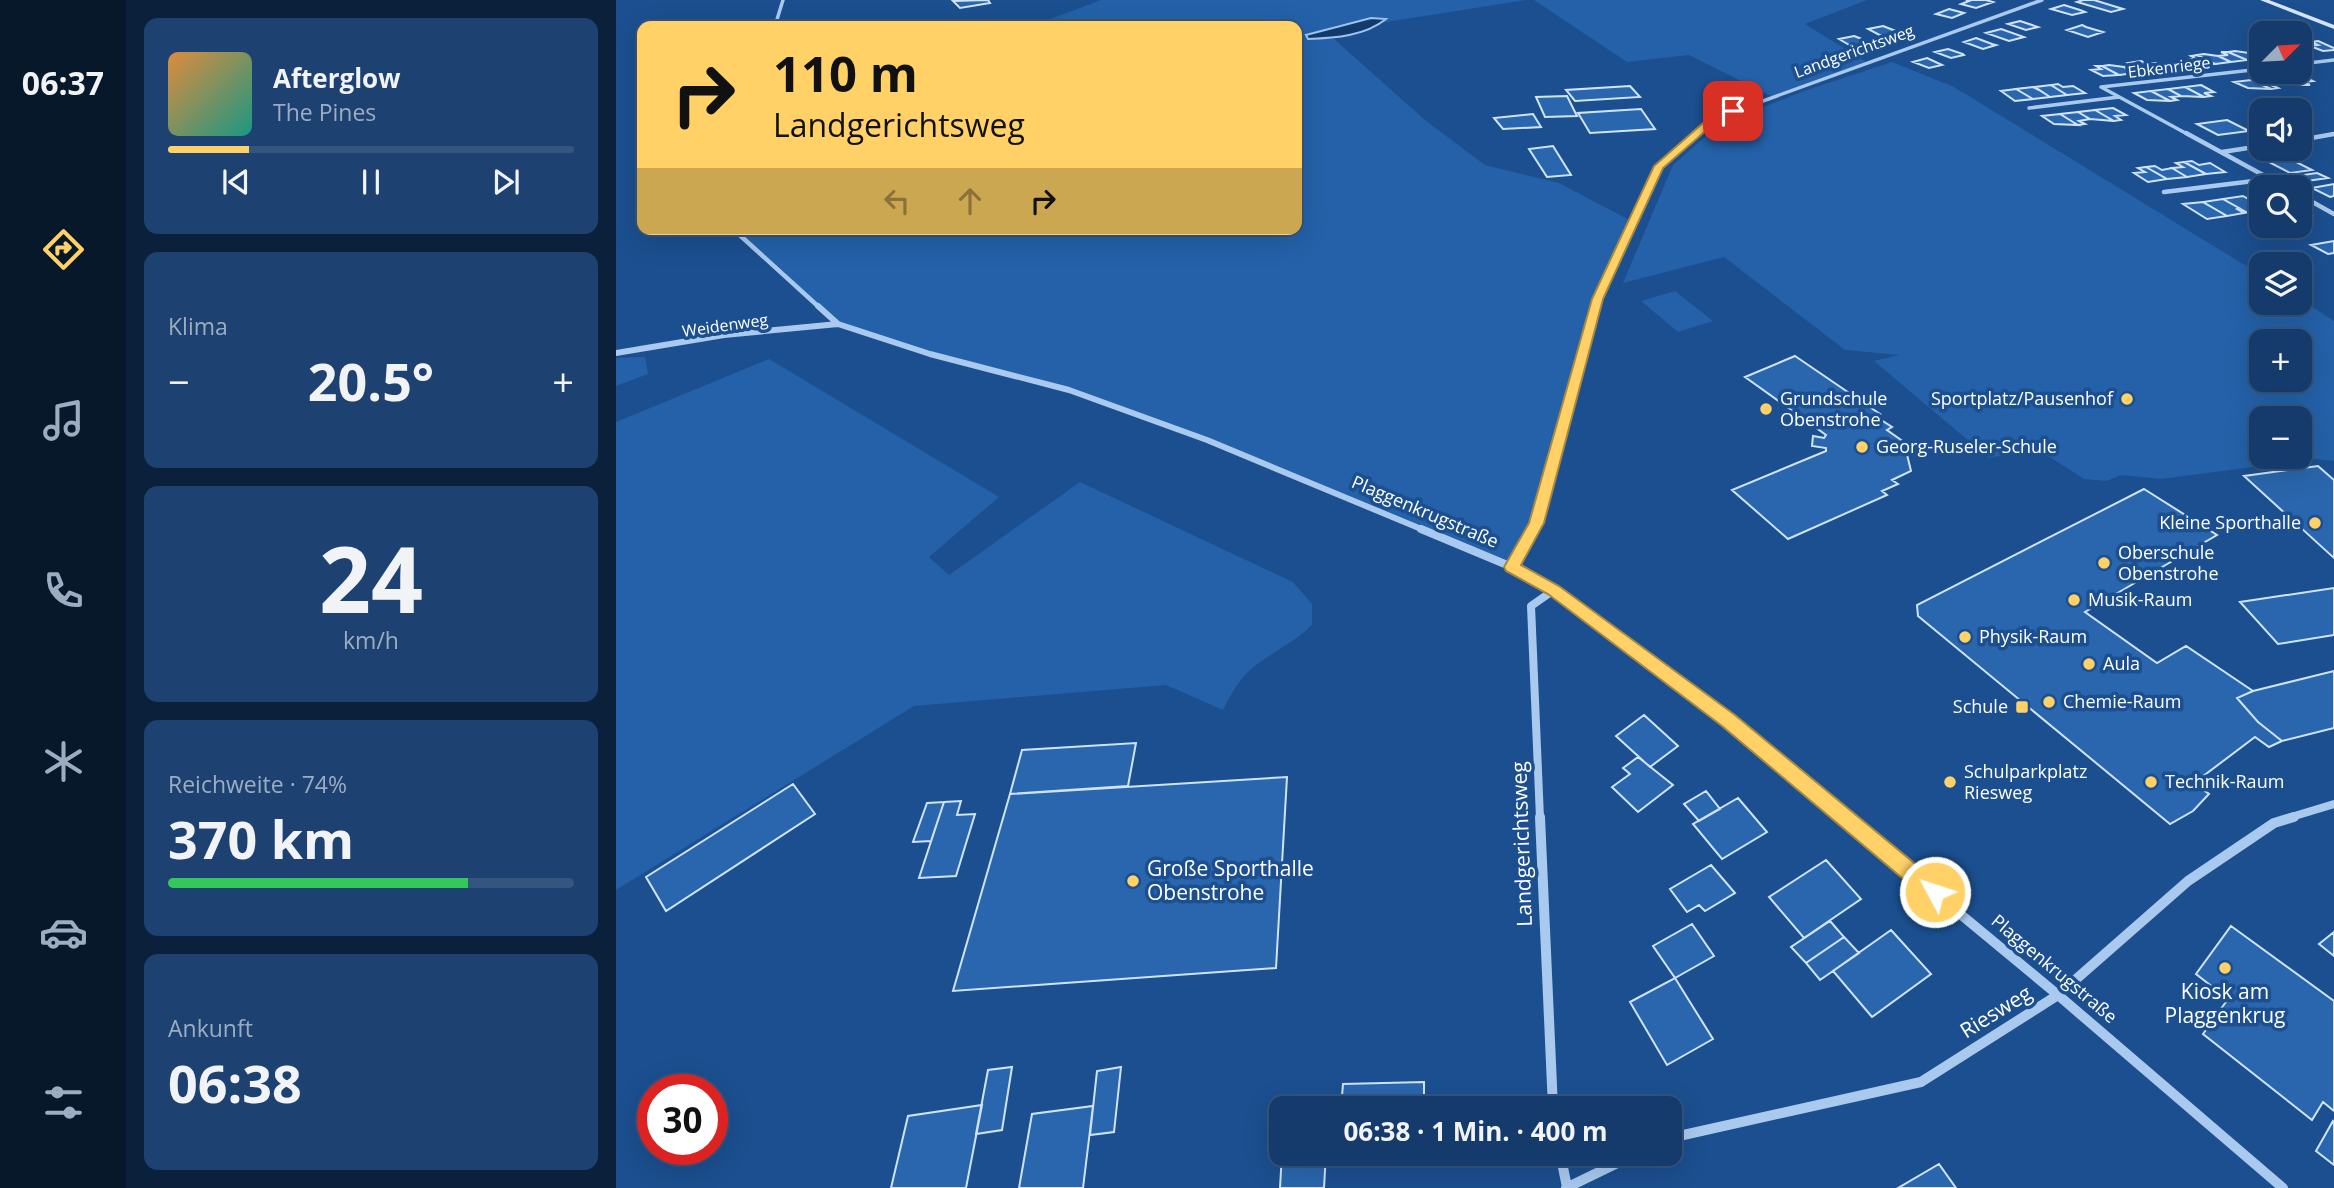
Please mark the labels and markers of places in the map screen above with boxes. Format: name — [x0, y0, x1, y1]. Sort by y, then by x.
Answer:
pin — [1703, 81, 1763, 141]
place label: Grundschule Obenstrohe — [1780, 386, 1887, 431]
place label: Sportplatz/Pausenhof — [1931, 386, 2114, 410]
marker: Sportplatz/Pausenhof — [2119, 391, 2135, 407]
marker: Grundschule Obenstrohe — [1758, 401, 1774, 417]
place label: Georg-Ruseler-Schule — [1876, 434, 2057, 458]
marker: Georg-Ruseler-Schule — [1854, 439, 1870, 455]
place label: Kleine Sporthalle — [2159, 510, 2301, 534]
marker: Kleine Sporthalle — [2307, 515, 2323, 531]
place label: Oberschule Obenstrohe — [2118, 540, 2219, 585]
marker: Oberschule Obenstrohe — [2096, 555, 2112, 571]
place label: Musik-Raum — [2088, 587, 2192, 611]
marker: Musik-Raum — [2066, 592, 2082, 608]
place label: Physik-Raum — [1979, 624, 2087, 648]
marker: Physik-Raum — [1957, 629, 1973, 645]
place label: Aula — [2103, 651, 2140, 675]
marker: Aula — [2081, 656, 2097, 672]
place label: Chemie-Raum — [2063, 689, 2181, 713]
place label: Schule — [1953, 694, 2008, 718]
marker: Chemie-Raum — [2041, 694, 2057, 710]
marker: Schule — [2014, 699, 2030, 715]
place label: Schulparkplatz Riesweg — [1964, 759, 2087, 804]
place label: Technik-Raum — [2165, 769, 2284, 793]
marker: Schulparkplatz Riesweg — [1942, 774, 1958, 790]
marker: Technik-Raum — [2143, 774, 2159, 790]
place label: Große Sporthalle Obenstrohe — [1147, 854, 1314, 906]
marker: Große Sporthalle Obenstrohe — [1125, 873, 1141, 889]
marker: Kiosk am Plaggenkrug — [2217, 960, 2233, 976]
place label: Kiosk am Plaggenkrug — [2165, 977, 2285, 1029]

